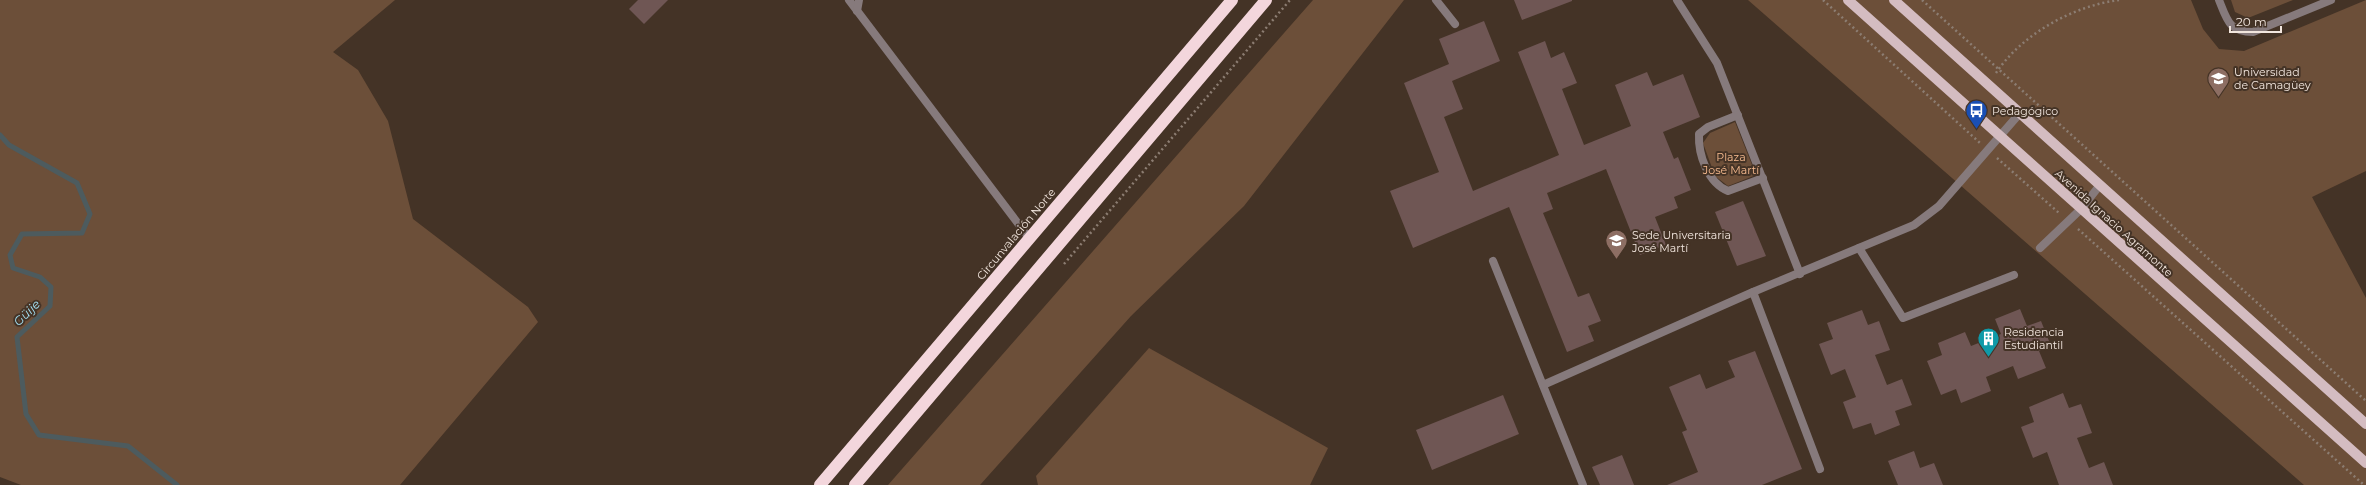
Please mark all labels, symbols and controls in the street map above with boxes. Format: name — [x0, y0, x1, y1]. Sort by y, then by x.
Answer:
scale bar — [2230, 8, 2281, 34]
text: 20 m — [2236, 14, 2267, 29]
school or university icon: Universidad de Camagüey — [2206, 65, 2232, 98]
place label: Universidad de Camagüey — [2234, 65, 2311, 92]
bus stop icon: Pedagógico — [1963, 98, 1989, 131]
place label: Pedagógico — [1992, 104, 2058, 118]
park label: Plaza José Martí — [1702, 150, 1760, 177]
street label: Avenida Ignacio Agramonte — [2052, 166, 2176, 280]
street label: Circunvalación Norte — [974, 185, 1059, 283]
school or university icon: Sede Universitaria José Martí — [1604, 228, 1630, 261]
place label: Sede Universitaria José Martí — [1631, 228, 1731, 255]
water label: Güije — [10, 296, 43, 329]
building icon: Residencia Estudiantil — [1975, 325, 2001, 358]
place label: Residencia Estudiantil — [2004, 325, 2064, 352]

